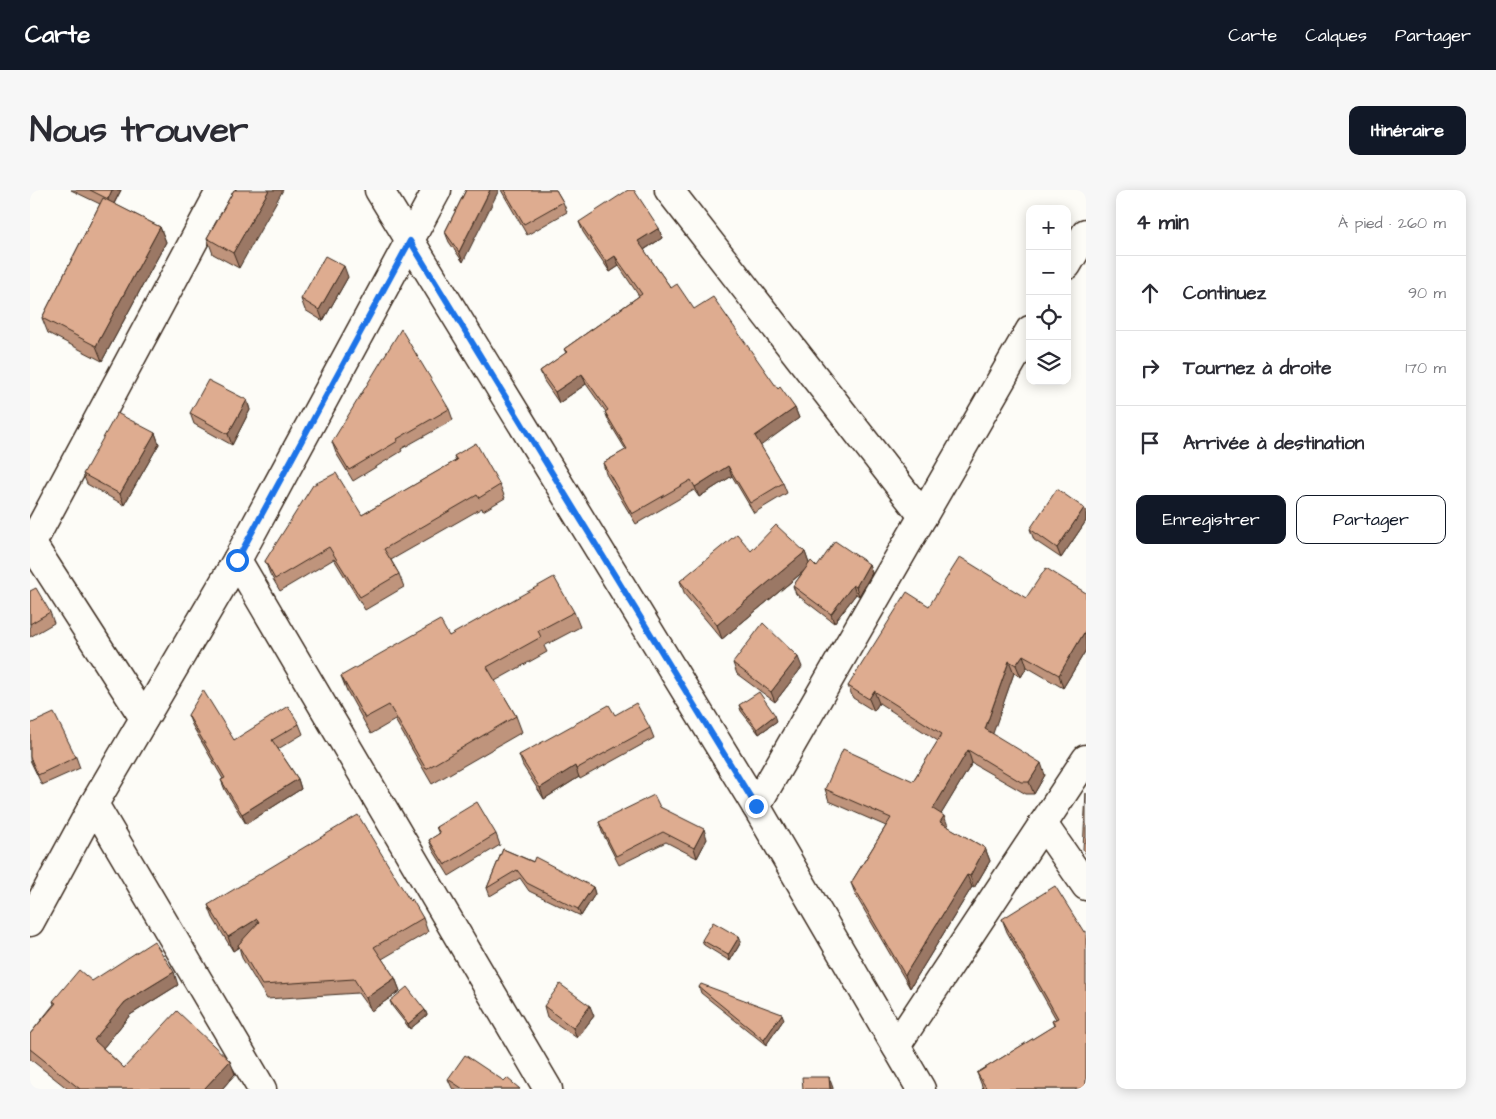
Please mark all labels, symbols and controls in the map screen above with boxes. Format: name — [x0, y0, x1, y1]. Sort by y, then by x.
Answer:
text: Carte — [25, 18, 90, 52]
text: Carte — [1228, 23, 1277, 48]
text: Calques — [1305, 23, 1367, 48]
text: Partager — [1395, 23, 1471, 48]
text: Nous trouver — [30, 106, 248, 155]
button: Itinéraire — [1349, 106, 1466, 155]
map controls — [1026, 205, 1071, 385]
button: + — [1026, 205, 1071, 250]
text: 4 min — [1136, 208, 1189, 237]
text: À pied · 260 m — [1338, 212, 1446, 234]
button: − — [1026, 250, 1071, 295]
icon: ahead — [1136, 279, 1164, 307]
text: Continuez — [1183, 280, 1266, 307]
text: 90 m — [1408, 282, 1446, 304]
button: locate — [1026, 295, 1071, 340]
button: layers — [1026, 340, 1071, 385]
icon: right — [1136, 354, 1164, 382]
text: Tournez à droite — [1183, 355, 1331, 382]
text: 170 m — [1405, 357, 1446, 379]
icon: arrive — [1136, 429, 1164, 457]
text: Arrivée à destination — [1183, 430, 1364, 457]
button: Enregistrer — [1136, 495, 1286, 544]
button: Partager — [1296, 495, 1446, 544]
route start — [226, 549, 249, 572]
route end — [745, 795, 768, 818]

